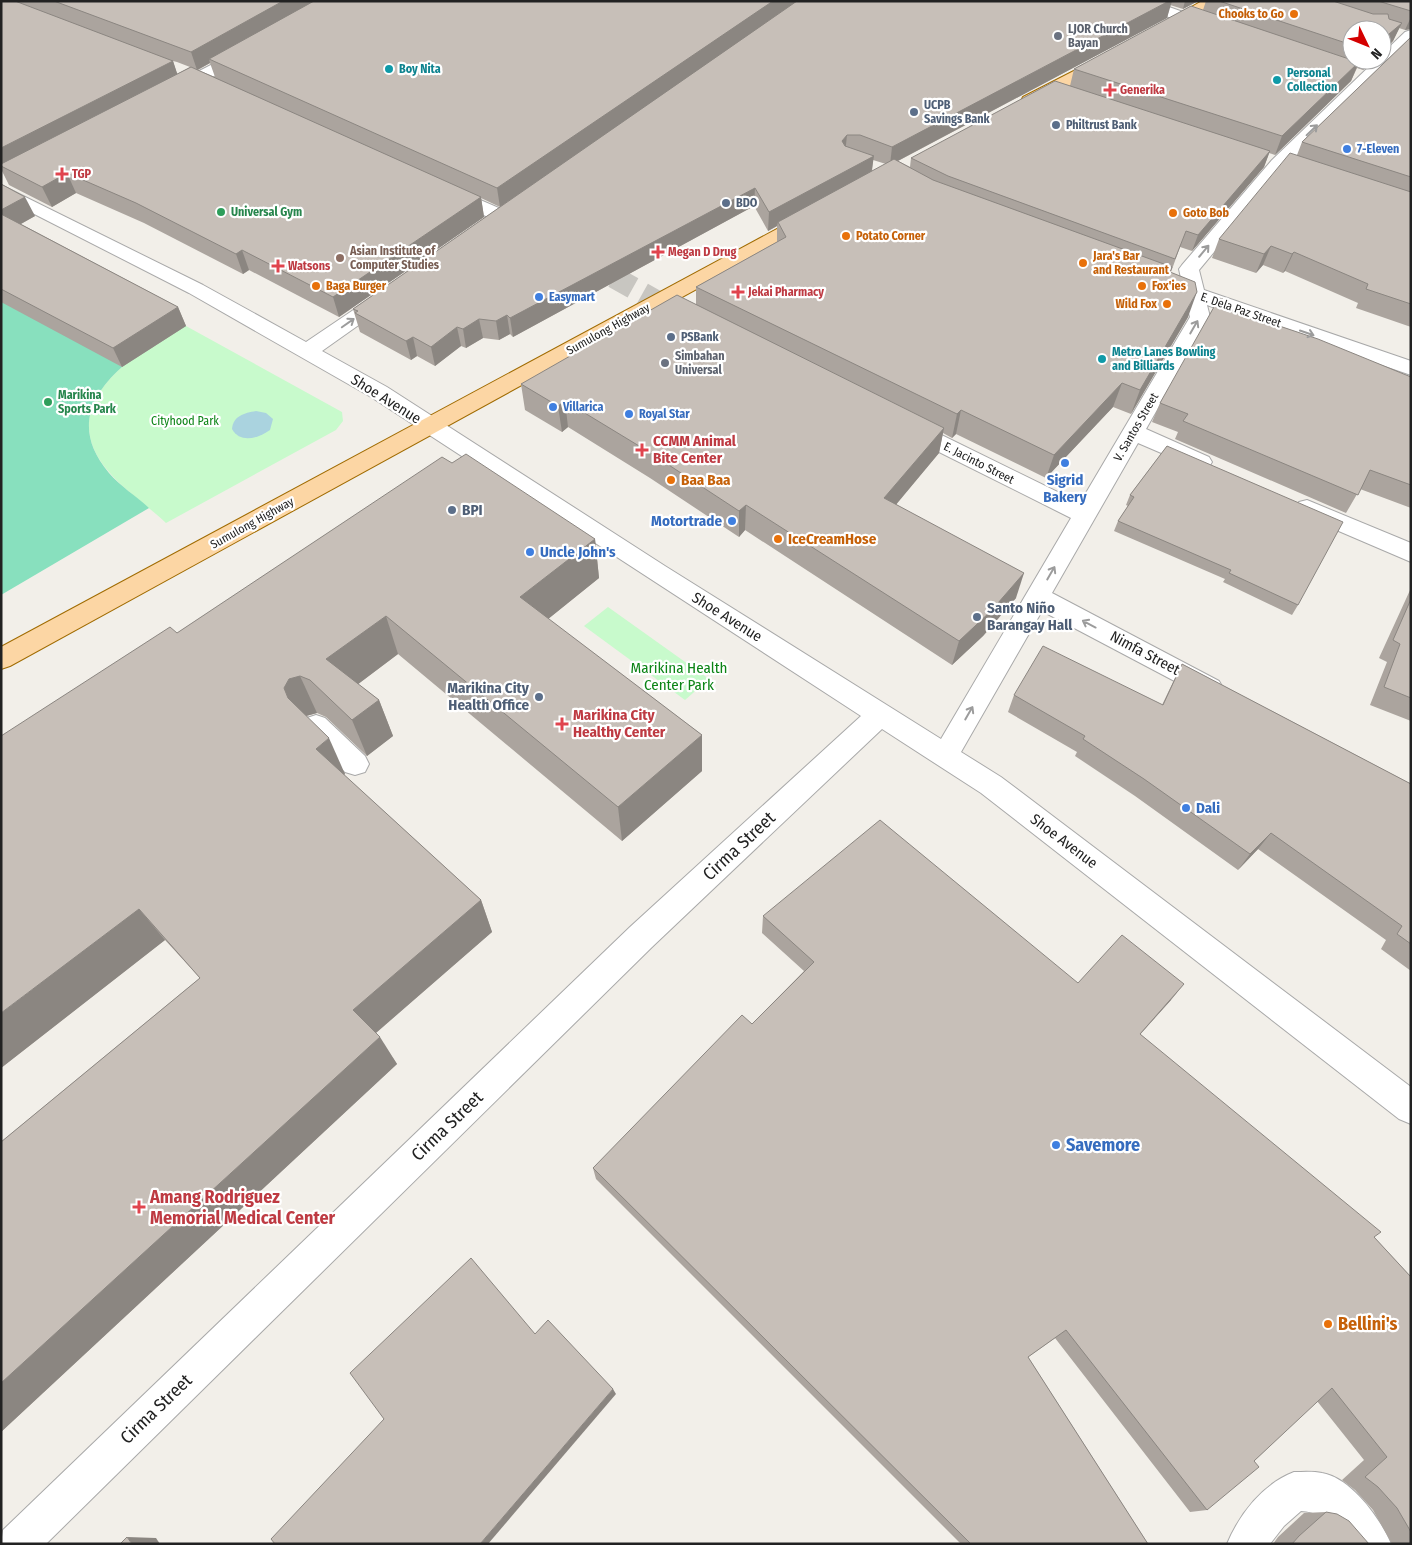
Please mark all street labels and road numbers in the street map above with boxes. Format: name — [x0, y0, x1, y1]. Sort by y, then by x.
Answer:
street label: E. Dela Paz Street — [1199, 290, 1283, 330]
street label: Sumulong Highway — [564, 300, 653, 358]
street label: Shoe Avenue — [348, 370, 424, 428]
street label: V. Santos Street — [1111, 390, 1161, 464]
street label: E. Jacinto Street — [942, 439, 1017, 487]
street label: Sumulong Highway — [208, 494, 297, 552]
street label: Shoe Avenue — [689, 588, 765, 646]
street label: Nimfa Street — [1107, 627, 1183, 679]
street label: Cirma Street — [698, 807, 780, 885]
street label: Shoe Avenue — [1027, 810, 1101, 872]
street label: Cirma Street — [407, 1086, 487, 1166]
street label: Cirma Street — [116, 1369, 196, 1449]

